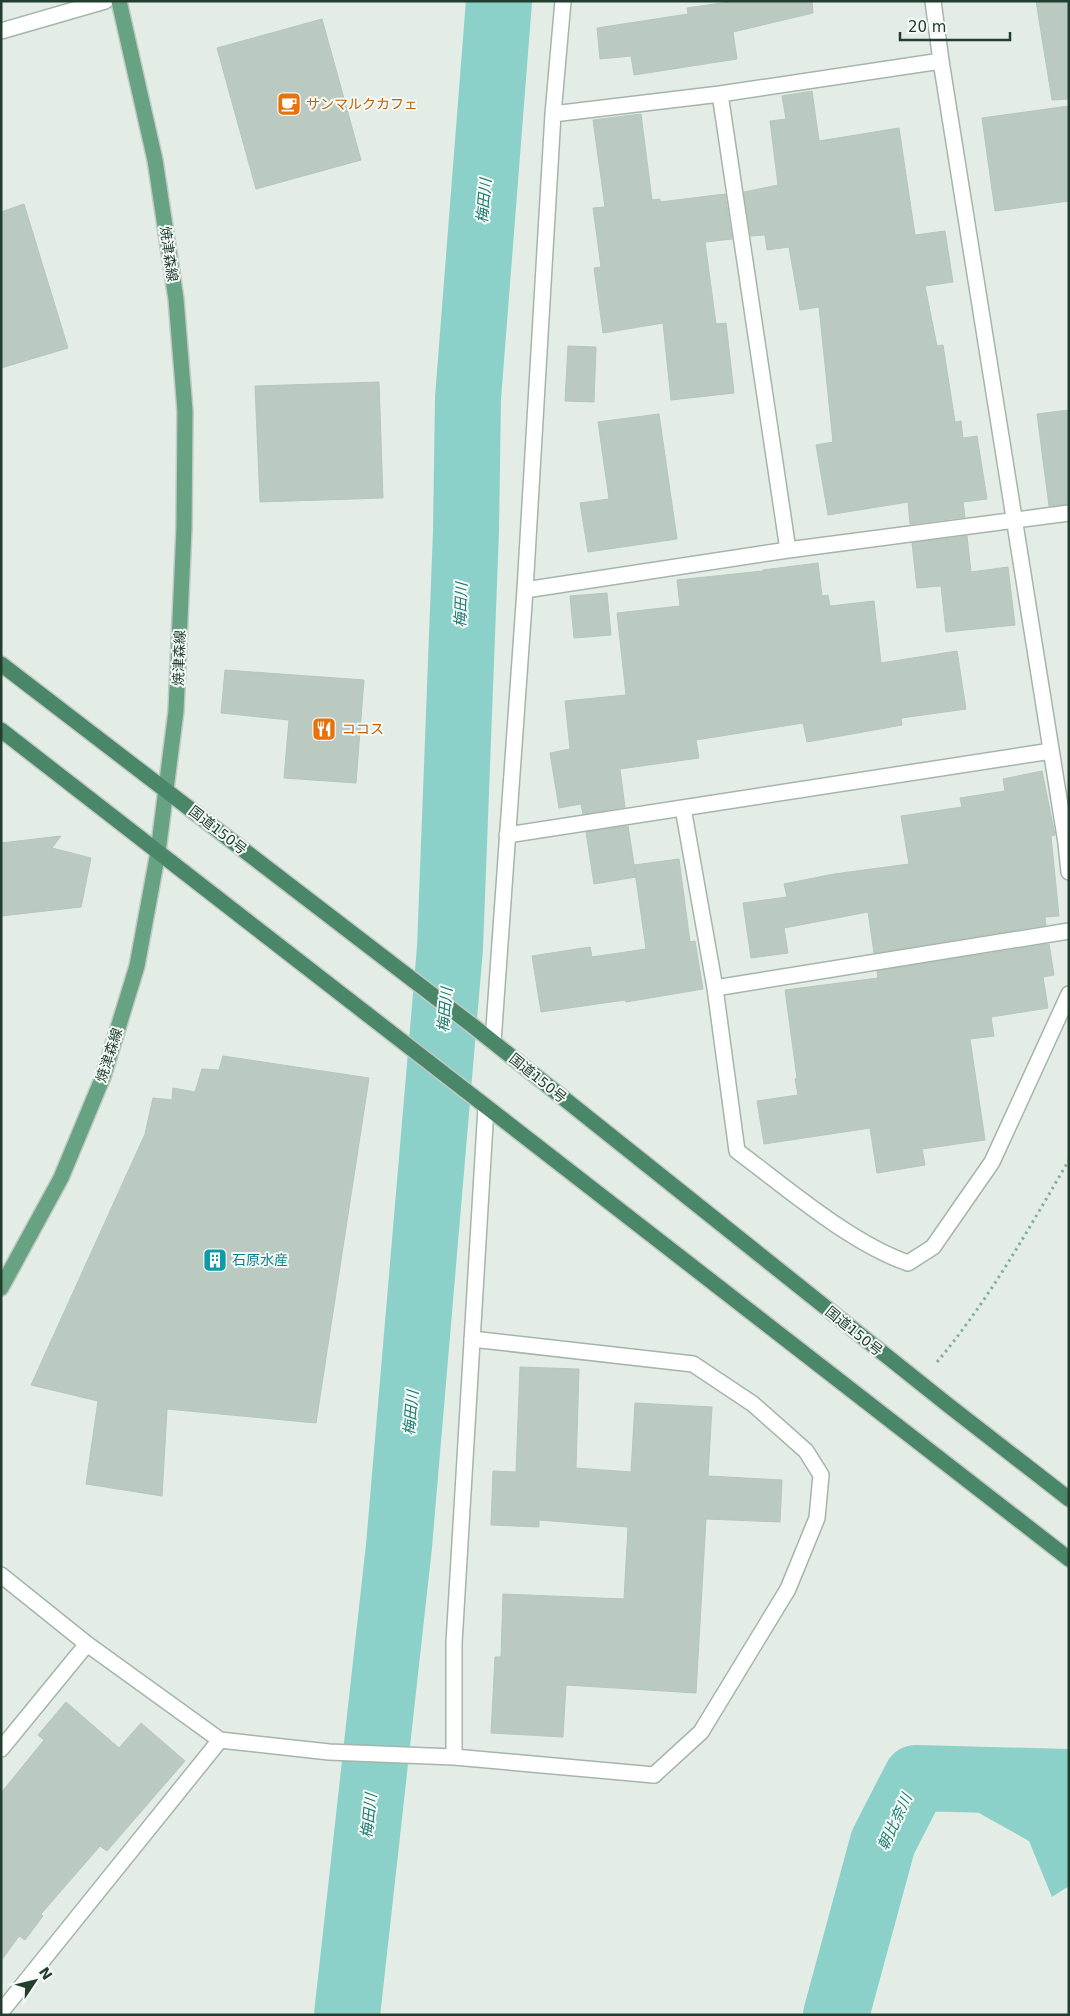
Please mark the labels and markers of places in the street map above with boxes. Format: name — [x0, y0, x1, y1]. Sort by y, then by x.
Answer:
cafe icon: サンマルクカフェ — [276, 91, 302, 117]
place label: サンマルクカフェ — [306, 96, 418, 112]
restaurant icon: ココス — [311, 716, 337, 742]
place label: ココス — [342, 721, 384, 737]
building icon: 石原水産 — [202, 1247, 228, 1273]
place label: 石原水産 — [232, 1252, 288, 1268]

